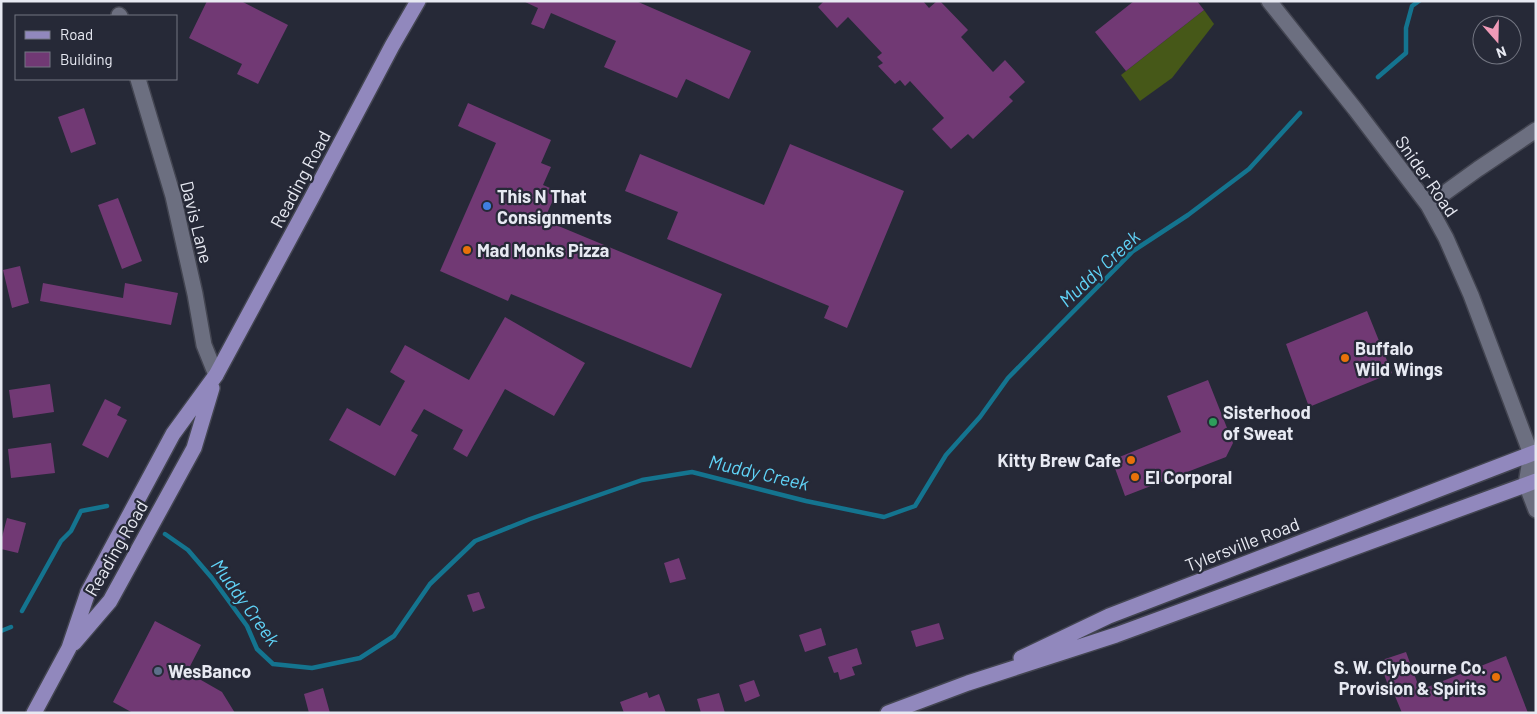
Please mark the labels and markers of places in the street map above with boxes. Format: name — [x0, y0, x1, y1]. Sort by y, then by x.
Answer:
place label: This N That Consignments — [497, 185, 612, 228]
marker: This N That Consignments — [481, 200, 493, 212]
place label: Mad Monks Pizza — [477, 239, 609, 261]
marker: Mad Monks Pizza — [461, 244, 473, 256]
place label: Buffalo Wild Wings — [1355, 337, 1443, 380]
marker: Buffalo Wild Wings — [1339, 352, 1351, 364]
place label: Sisterhood of Sweat — [1223, 401, 1311, 444]
marker: Sisterhood of Sweat — [1207, 416, 1219, 428]
place label: Kitty Brew Cafe — [998, 449, 1121, 471]
marker: Kitty Brew Cafe — [1125, 454, 1137, 466]
place label: El Corporal — [1145, 466, 1232, 488]
marker: El Corporal — [1129, 471, 1141, 483]
place label: S. W. Clybourne Co. Provision & Spirits — [1334, 656, 1486, 699]
place label: WesBanco — [168, 660, 251, 682]
marker: WesBanco — [152, 665, 164, 677]
marker: S. W. Clybourne Co. Provision & Spirits — [1490, 671, 1502, 683]

